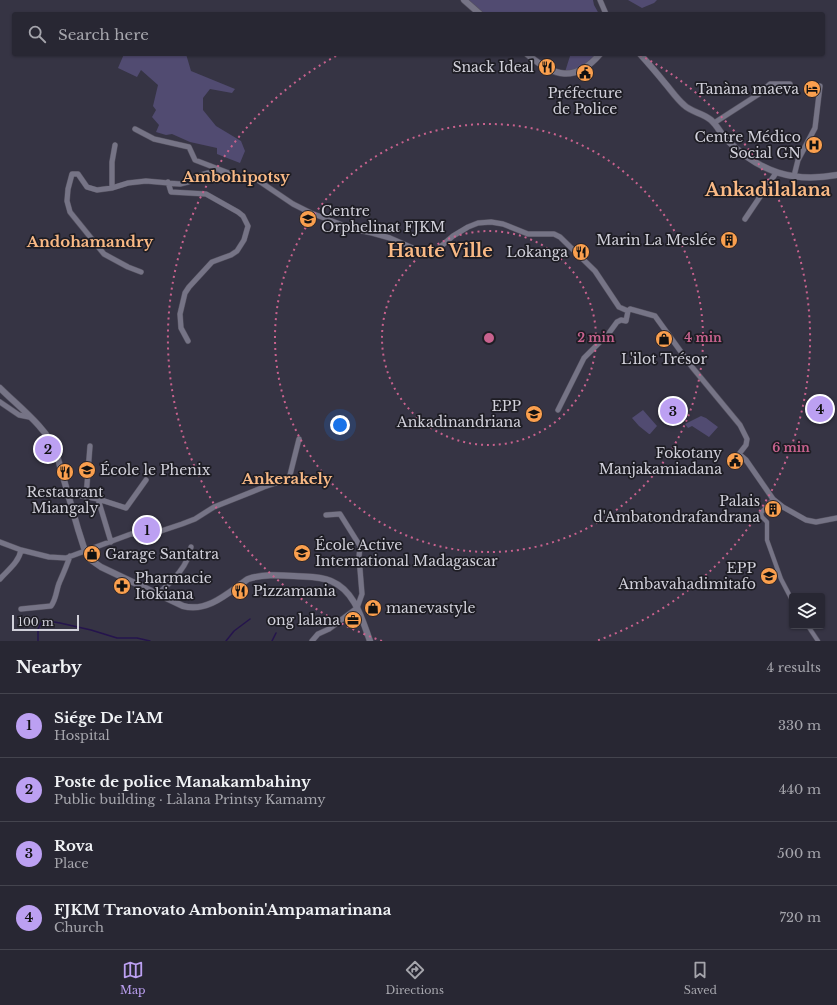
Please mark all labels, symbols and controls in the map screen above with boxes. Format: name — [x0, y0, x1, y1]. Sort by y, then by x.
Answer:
search box — [12, 12, 825, 56]
icon: search — [26, 23, 48, 45]
text: Search here — [58, 25, 149, 44]
restaurant icon: Snack Ideal — [537, 57, 557, 77]
place label: Snack Ideal — [452, 58, 534, 76]
public building icon: Préfecture de Police — [575, 63, 595, 83]
hotel icon: Tanàna maeva — [802, 79, 822, 99]
place label: Tanàna maeva — [696, 80, 799, 98]
place label: Préfecture de Police — [548, 84, 622, 118]
place label: Centre Médico Social GN — [694, 128, 801, 162]
hospital icon: Centre Médico Social GN — [804, 135, 824, 155]
district label: Ambohipotsy — [181, 167, 290, 186]
district label: Ankadilalana — [704, 179, 832, 201]
place label: Centre Orphelinat FJKM — [321, 202, 445, 236]
school or university icon: Centre Orphelinat FJKM — [298, 209, 318, 229]
building icon: Marin La Meslée — [719, 230, 739, 250]
place label: Marin La Meslée — [596, 231, 716, 249]
district label: Andohamandry — [26, 232, 153, 251]
district label: Haute Ville — [387, 240, 493, 262]
restaurant icon: Lokanga — [571, 242, 591, 262]
place label: Lokanga — [506, 243, 568, 261]
shop icon: L'ilot Trésor — [654, 329, 674, 349]
text: 2 min — [577, 330, 615, 345]
text: 4 min — [684, 330, 722, 345]
centre of rings — [482, 331, 496, 345]
place label: L'ilot Trésor — [621, 350, 707, 368]
pin: 4 — [807, 394, 833, 424]
pin: 3 — [660, 396, 686, 426]
place label: EPP Ankadinandriana — [396, 397, 521, 431]
school or university icon: EPP Ankadinandriana — [524, 404, 544, 424]
your location — [330, 415, 350, 435]
pin: 2 — [35, 434, 61, 464]
text: 6 min — [772, 440, 810, 455]
place label: Fokotany Manjakamiadana — [599, 444, 722, 478]
public building icon: Fokotany Manjakamiadana — [725, 451, 745, 471]
school or university icon: École le Phenix — [77, 460, 97, 480]
place label: École le Phenix — [100, 461, 211, 479]
restaurant icon: Restaurant Miangaly — [55, 462, 75, 482]
district label: Ankerakely — [241, 469, 333, 488]
place label: Restaurant Miangaly — [26, 483, 104, 517]
place label: Palais d'Ambatondrafandrana — [593, 492, 760, 526]
building icon: Palais d'Ambatondrafandrana — [763, 499, 783, 519]
pin: 1 — [134, 515, 160, 545]
place label: École Active International Madagascar — [315, 536, 498, 570]
school or university icon: École Active International Madagascar — [292, 543, 312, 563]
shop icon: Garage Santatra — [82, 544, 102, 564]
place label: Garage Santatra — [105, 545, 219, 563]
place label: EPP Ambavahadimitafo — [617, 559, 756, 593]
school or university icon: EPP Ambavahadimitafo — [759, 566, 779, 586]
place label: Pharmacie Itokiana — [135, 569, 212, 603]
pharmacy icon: Pharmacie Itokiana — [112, 576, 132, 596]
restaurant icon: Pizzamania — [230, 581, 250, 601]
place label: Pizzamania — [253, 582, 336, 600]
map controls — [789, 593, 825, 629]
button: layers — [789, 593, 825, 629]
shop icon: manevastyle — [363, 598, 383, 618]
place label: manevastyle — [386, 599, 475, 617]
office icon: ong lalana — [343, 610, 363, 630]
place label: ong lalana — [267, 611, 340, 629]
scale bar — [12, 613, 79, 632]
text: 100 m — [18, 615, 54, 629]
text: Nearby — [16, 657, 82, 678]
text: 4 results — [767, 659, 821, 676]
text: Siége De l'AM — [54, 708, 163, 727]
text: 1 — [26, 717, 32, 734]
text: 330 m — [778, 717, 821, 734]
text: Hospital — [54, 727, 110, 744]
text: Poste de police Manakambahiny — [54, 772, 311, 791]
text: 2 — [25, 781, 33, 798]
text: 440 m — [779, 781, 821, 798]
text: Public building · Làlana Printsy Kamamy — [54, 791, 326, 808]
text: Rova — [54, 836, 93, 855]
text: 3 — [25, 845, 33, 862]
text: 500 m — [777, 845, 821, 862]
text: Place — [54, 855, 89, 872]
text: FJKM Tranovato Ambonin'Ampamarinana — [54, 900, 391, 919]
text: 4 — [25, 909, 33, 926]
text: 720 m — [780, 909, 821, 926]
text: Church — [54, 919, 104, 936]
tab: Map — [120, 959, 146, 997]
tab: Directions — [385, 959, 444, 997]
tab: Saved — [684, 959, 717, 997]

